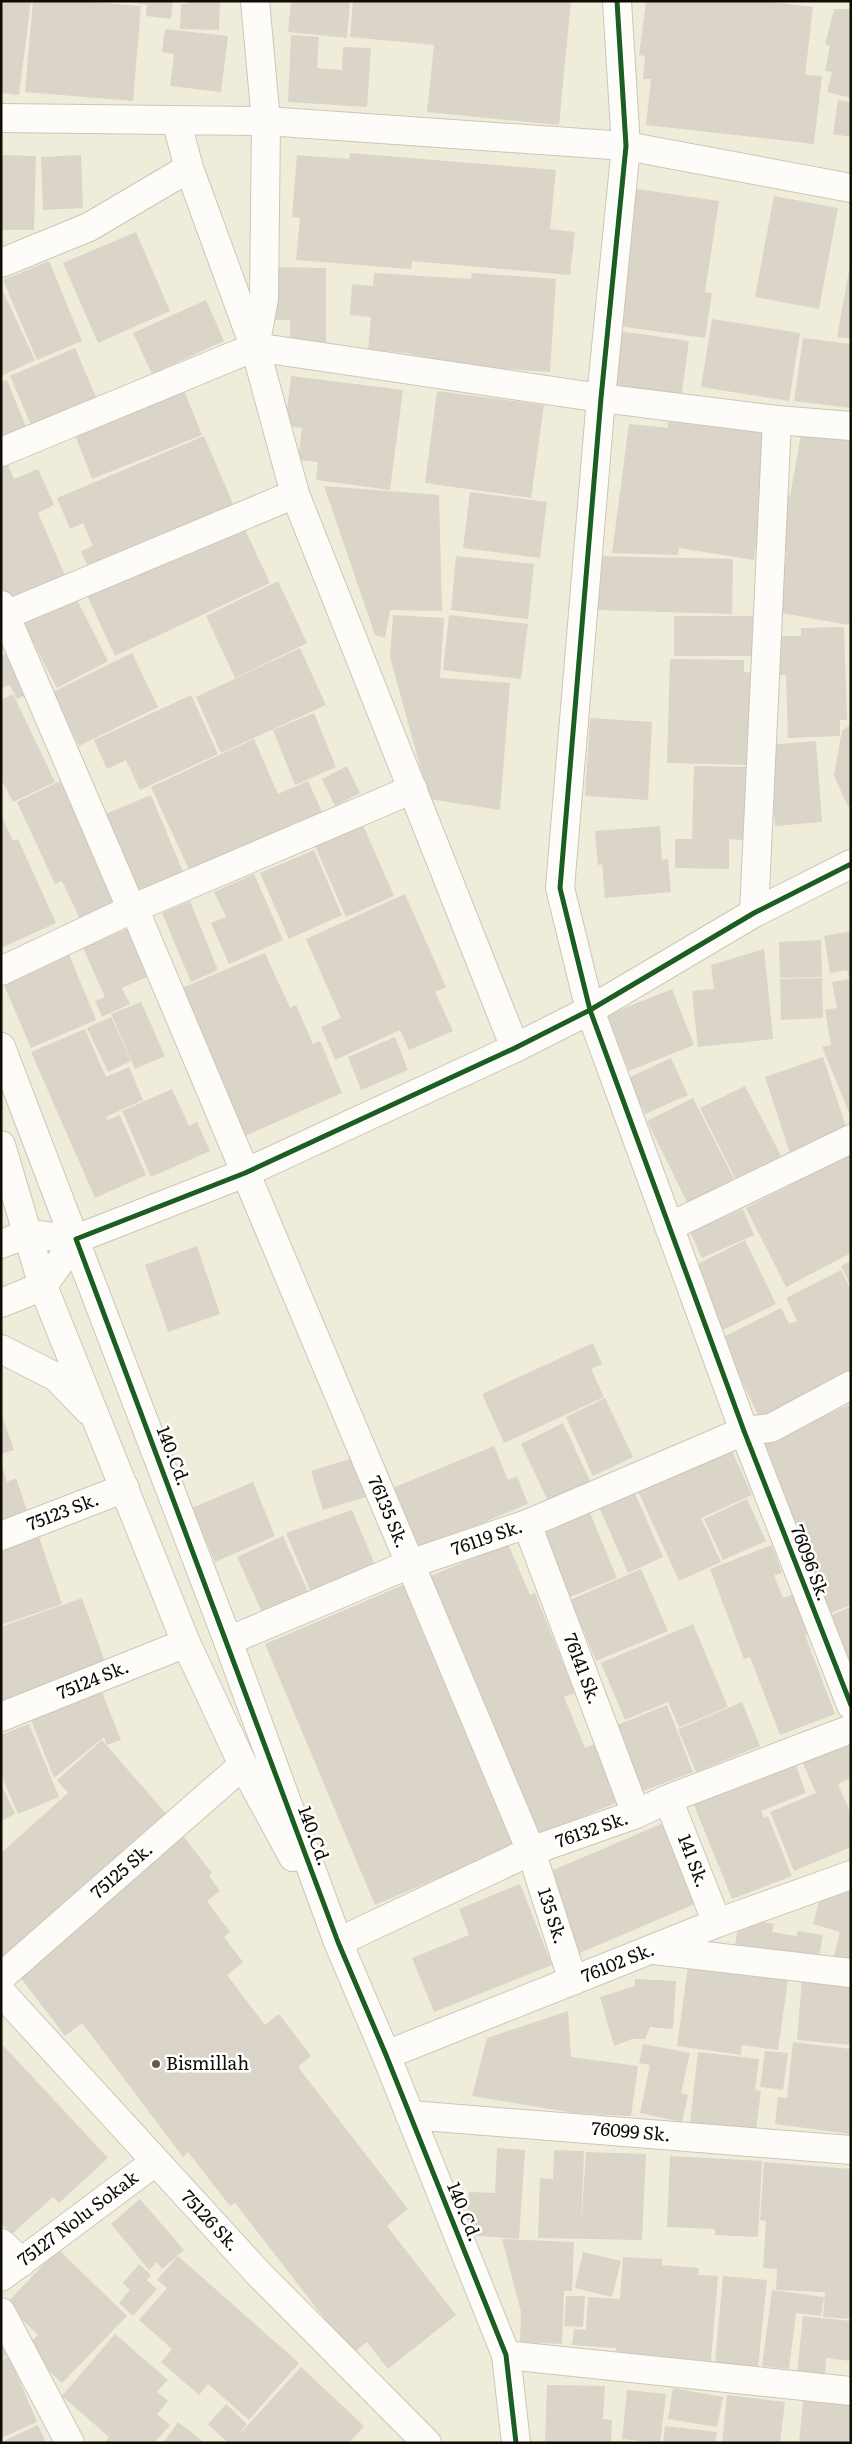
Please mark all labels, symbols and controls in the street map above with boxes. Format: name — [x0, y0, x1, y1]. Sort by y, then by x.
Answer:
street label: 140.Cd. — [151, 1422, 198, 1489]
street label: 76135 Sk. — [362, 1471, 417, 1552]
street label: 75123 Sk. — [22, 1484, 102, 1537]
street label: 76119 Sk. — [447, 1512, 526, 1561]
street label: 76096 Sk. — [785, 1520, 838, 1604]
street label: 76141 Sk. — [558, 1629, 609, 1708]
street label: 75124 Sk. — [52, 1652, 133, 1705]
street label: 140.Cd. — [292, 1802, 339, 1869]
street label: 76132 Sk. — [551, 1803, 632, 1854]
street label: 141 Sk. — [672, 1830, 717, 1891]
street label: 75125 Sk. — [84, 1835, 158, 1905]
street label: 135 Sk. — [532, 1884, 575, 1947]
street label: 76102 Sk. — [577, 1935, 658, 1989]
place label: Bismillah — [166, 2049, 249, 2076]
marker: Bismillah — [150, 2058, 162, 2070]
street label: 76099 Sk. — [590, 2114, 672, 2147]
street label: 75127 Nolu Sokak — [11, 2163, 144, 2272]
street label: 140.Cd. — [441, 2178, 490, 2245]
street label: 75126 Sk. — [176, 2183, 247, 2257]

